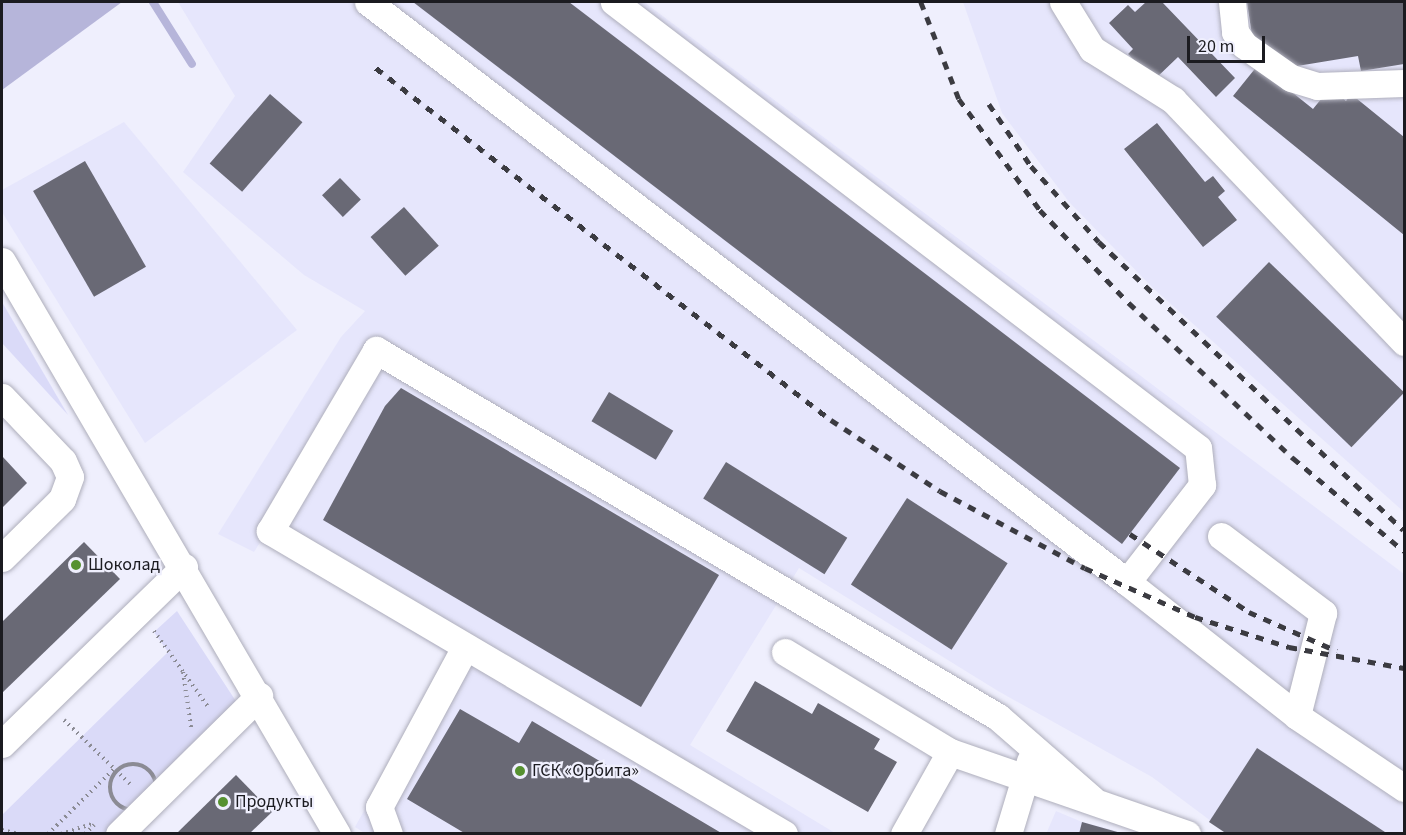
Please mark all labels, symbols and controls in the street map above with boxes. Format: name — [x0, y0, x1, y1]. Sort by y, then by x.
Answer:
scale bar — [1190, 24, 1268, 62]
text: 20 m — [1198, 34, 1234, 59]
place label: Шоколад — [88, 554, 160, 576]
marker: Шоколад — [69, 558, 83, 572]
place label: ГСК «Орбита» — [532, 760, 639, 782]
marker: ГСК «Орбита» — [513, 764, 527, 778]
place label: Продукты — [235, 791, 313, 813]
marker: Продукты — [216, 795, 230, 809]

